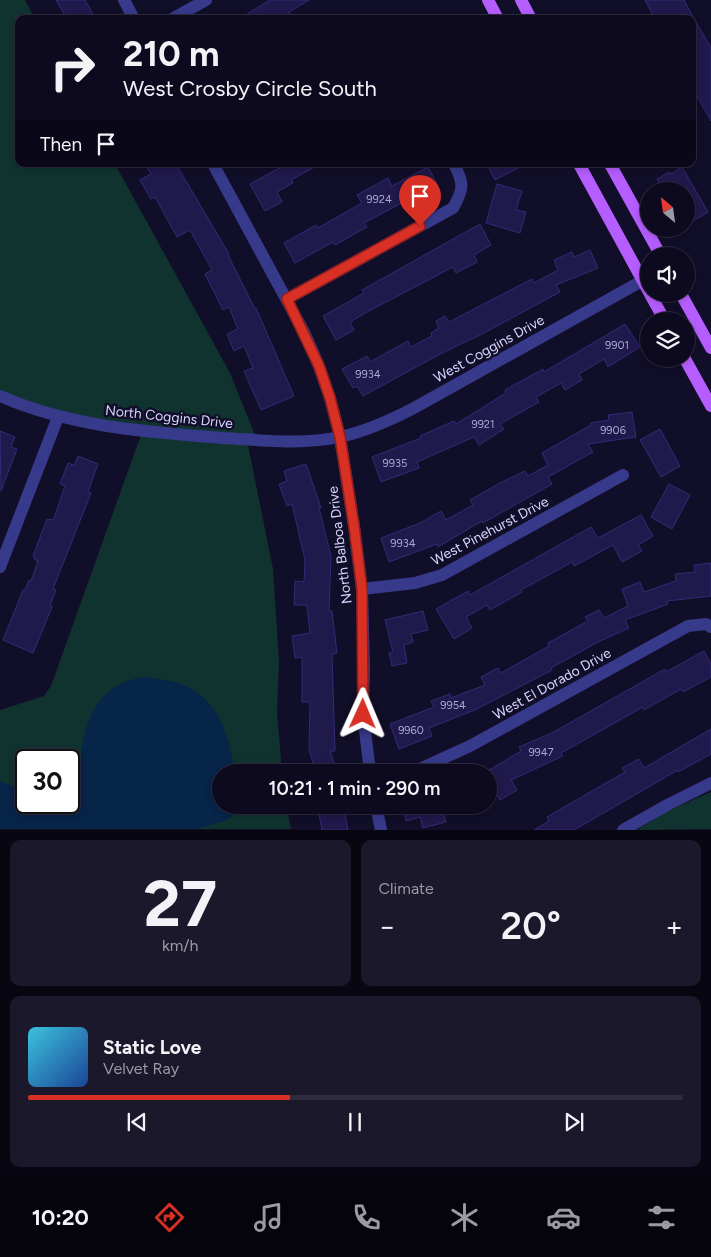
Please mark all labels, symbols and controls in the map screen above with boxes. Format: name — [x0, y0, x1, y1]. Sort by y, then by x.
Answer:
text: 210 m — [123, 33, 220, 75]
icon: right — [40, 35, 105, 100]
text: West Crosby Circle South — [123, 75, 377, 102]
icon: arrive — [92, 130, 120, 158]
text: Then — [40, 133, 82, 156]
pin — [399, 175, 441, 226]
icon: arrive — [406, 182, 434, 210]
north arrow — [640, 182, 695, 238]
map controls — [640, 182, 695, 367]
house number: 9924 — [366, 193, 392, 206]
button: sound — [640, 247, 695, 302]
street label: West Coggins Drive — [431, 311, 548, 386]
button: layers — [640, 312, 695, 367]
house number: 9901 — [605, 339, 629, 352]
house number: 9934 — [355, 368, 381, 381]
street label: North Coggins Drive — [104, 402, 234, 432]
house number: 9921 — [471, 418, 495, 431]
house number: 9906 — [600, 424, 626, 437]
house number: 9935 — [383, 457, 407, 470]
street label: North Balboa Drive — [324, 485, 356, 605]
street label: West Pinehurst Drive — [428, 493, 552, 569]
house number: 9934 — [390, 537, 416, 550]
street label: West El Dorado Drive — [490, 644, 614, 724]
position arrow — [336, 687, 388, 739]
house number: 9954 — [440, 699, 466, 712]
house number: 9960 — [398, 724, 424, 737]
house number: 9947 — [528, 746, 554, 759]
speed limit sign: 30 — [15, 749, 80, 814]
text: 10:21 · 1 min · 290 m — [269, 777, 440, 800]
text: 27 — [143, 864, 217, 942]
text: Climate — [379, 879, 434, 898]
text: 20° — [501, 903, 561, 949]
text: − — [379, 909, 396, 943]
text: + — [666, 909, 683, 943]
text: km/h — [162, 936, 199, 955]
text: Static Love — [103, 1036, 201, 1059]
text: Velvet Ray — [103, 1059, 179, 1078]
icon: previous — [123, 1108, 151, 1136]
icon: pause — [341, 1108, 369, 1136]
icon: next — [560, 1108, 588, 1136]
icon: directions — [152, 1200, 187, 1235]
icon: music — [251, 1200, 286, 1235]
icon: phone — [349, 1200, 384, 1235]
icon: climate — [447, 1200, 482, 1235]
icon: car — [546, 1200, 581, 1235]
icon: filters — [644, 1200, 679, 1235]
text: 10:20 — [32, 1204, 89, 1231]

